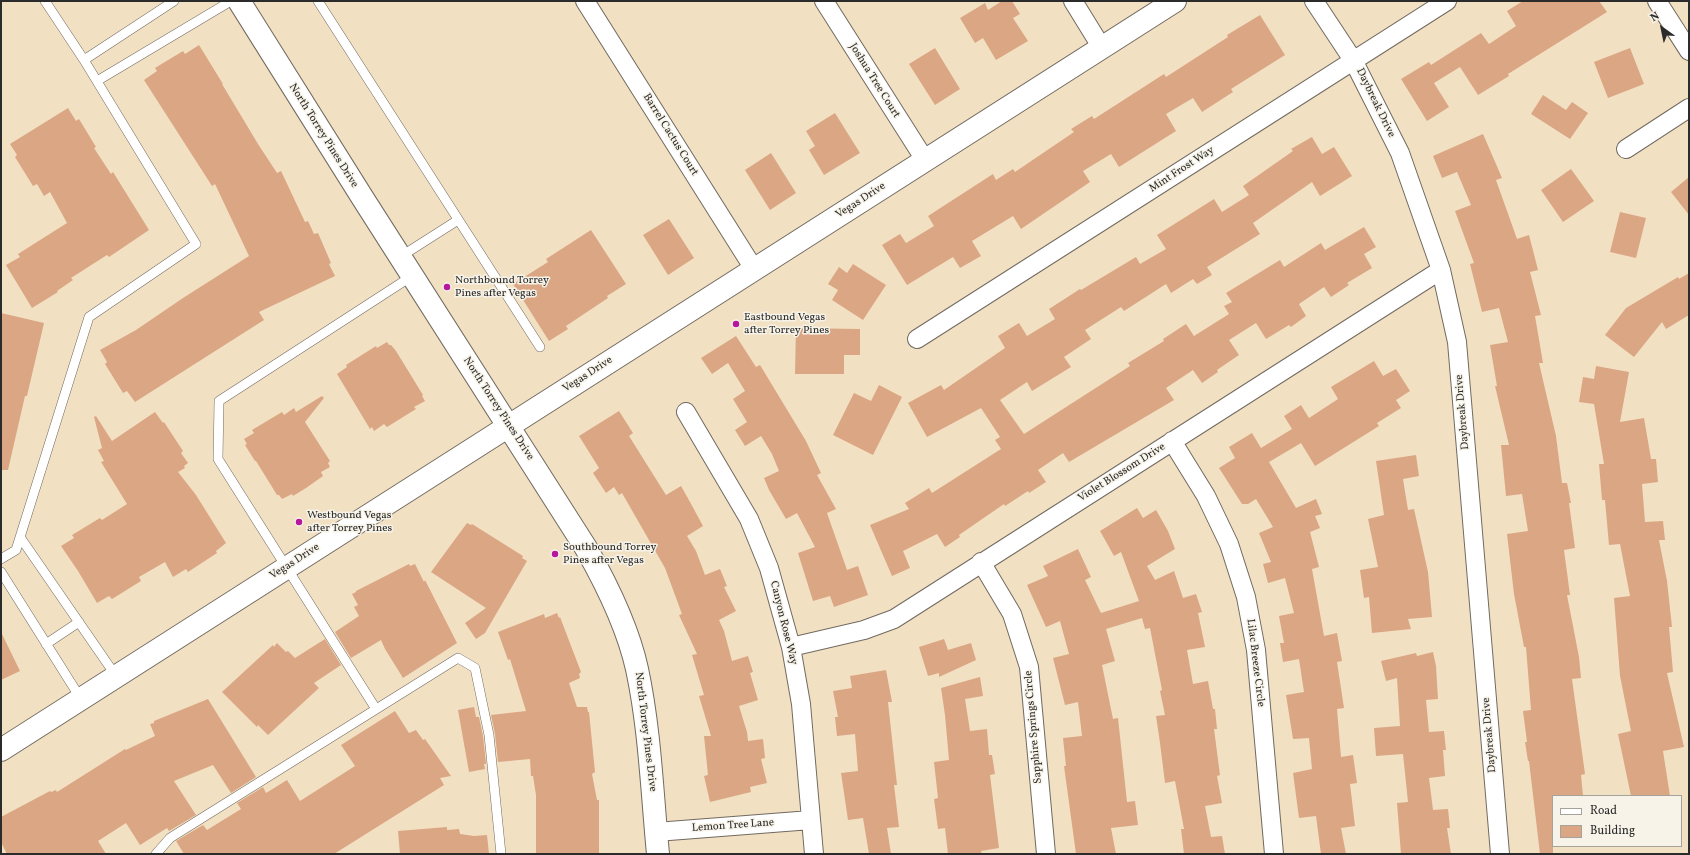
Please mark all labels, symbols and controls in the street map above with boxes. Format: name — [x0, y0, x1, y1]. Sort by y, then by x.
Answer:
north arrow — [1642, 8, 1682, 48]
text: N — [1648, 9, 1663, 26]
street label: Joshua Tree Court — [846, 41, 902, 121]
street label: Daybreak Drive — [1353, 66, 1397, 140]
street label: North Torrey Pines Drive — [285, 81, 361, 191]
street label: Barrel Cactus Court — [639, 91, 701, 179]
street label: Mint Frost Way — [1147, 144, 1217, 196]
street label: Vegas Drive — [834, 180, 888, 222]
place label: Northbound Torrey Pines after Vegas — [455, 274, 549, 300]
marker: Northbound Torrey Pines after Vegas — [442, 282, 452, 292]
place label: Eastbound Vegas after Torrey Pines — [744, 311, 829, 337]
marker: Eastbound Vegas after Torrey Pines — [731, 319, 741, 329]
street label: Vegas Drive — [561, 354, 615, 396]
street label: North Torrey Pines Drive — [460, 355, 536, 463]
street label: Daybreak Drive — [1453, 374, 1473, 450]
street label: Violet Blossom Drive — [1076, 441, 1168, 505]
place label: Westbound Vegas after Torrey Pines — [307, 509, 392, 535]
marker: Westbound Vegas after Torrey Pines — [294, 517, 304, 527]
street label: Vegas Drive — [268, 541, 322, 583]
place label: Southbound Torrey Pines after Vegas — [563, 541, 656, 567]
marker: Southbound Torrey Pines after Vegas — [550, 549, 560, 559]
street label: Canyon Rose Way — [766, 580, 800, 666]
street label: Lilac Breeze Circle — [1243, 618, 1267, 708]
street label: Sapphire Springs Circle — [1022, 670, 1046, 784]
street label: North Torrey Pines Drive — [631, 671, 659, 793]
street label: Daybreak Drive — [1480, 697, 1500, 773]
legend — [1552, 795, 1682, 847]
text: Road — [1590, 803, 1617, 819]
street label: Lemon Tree Lane — [691, 817, 775, 835]
text: Building — [1590, 823, 1635, 839]

